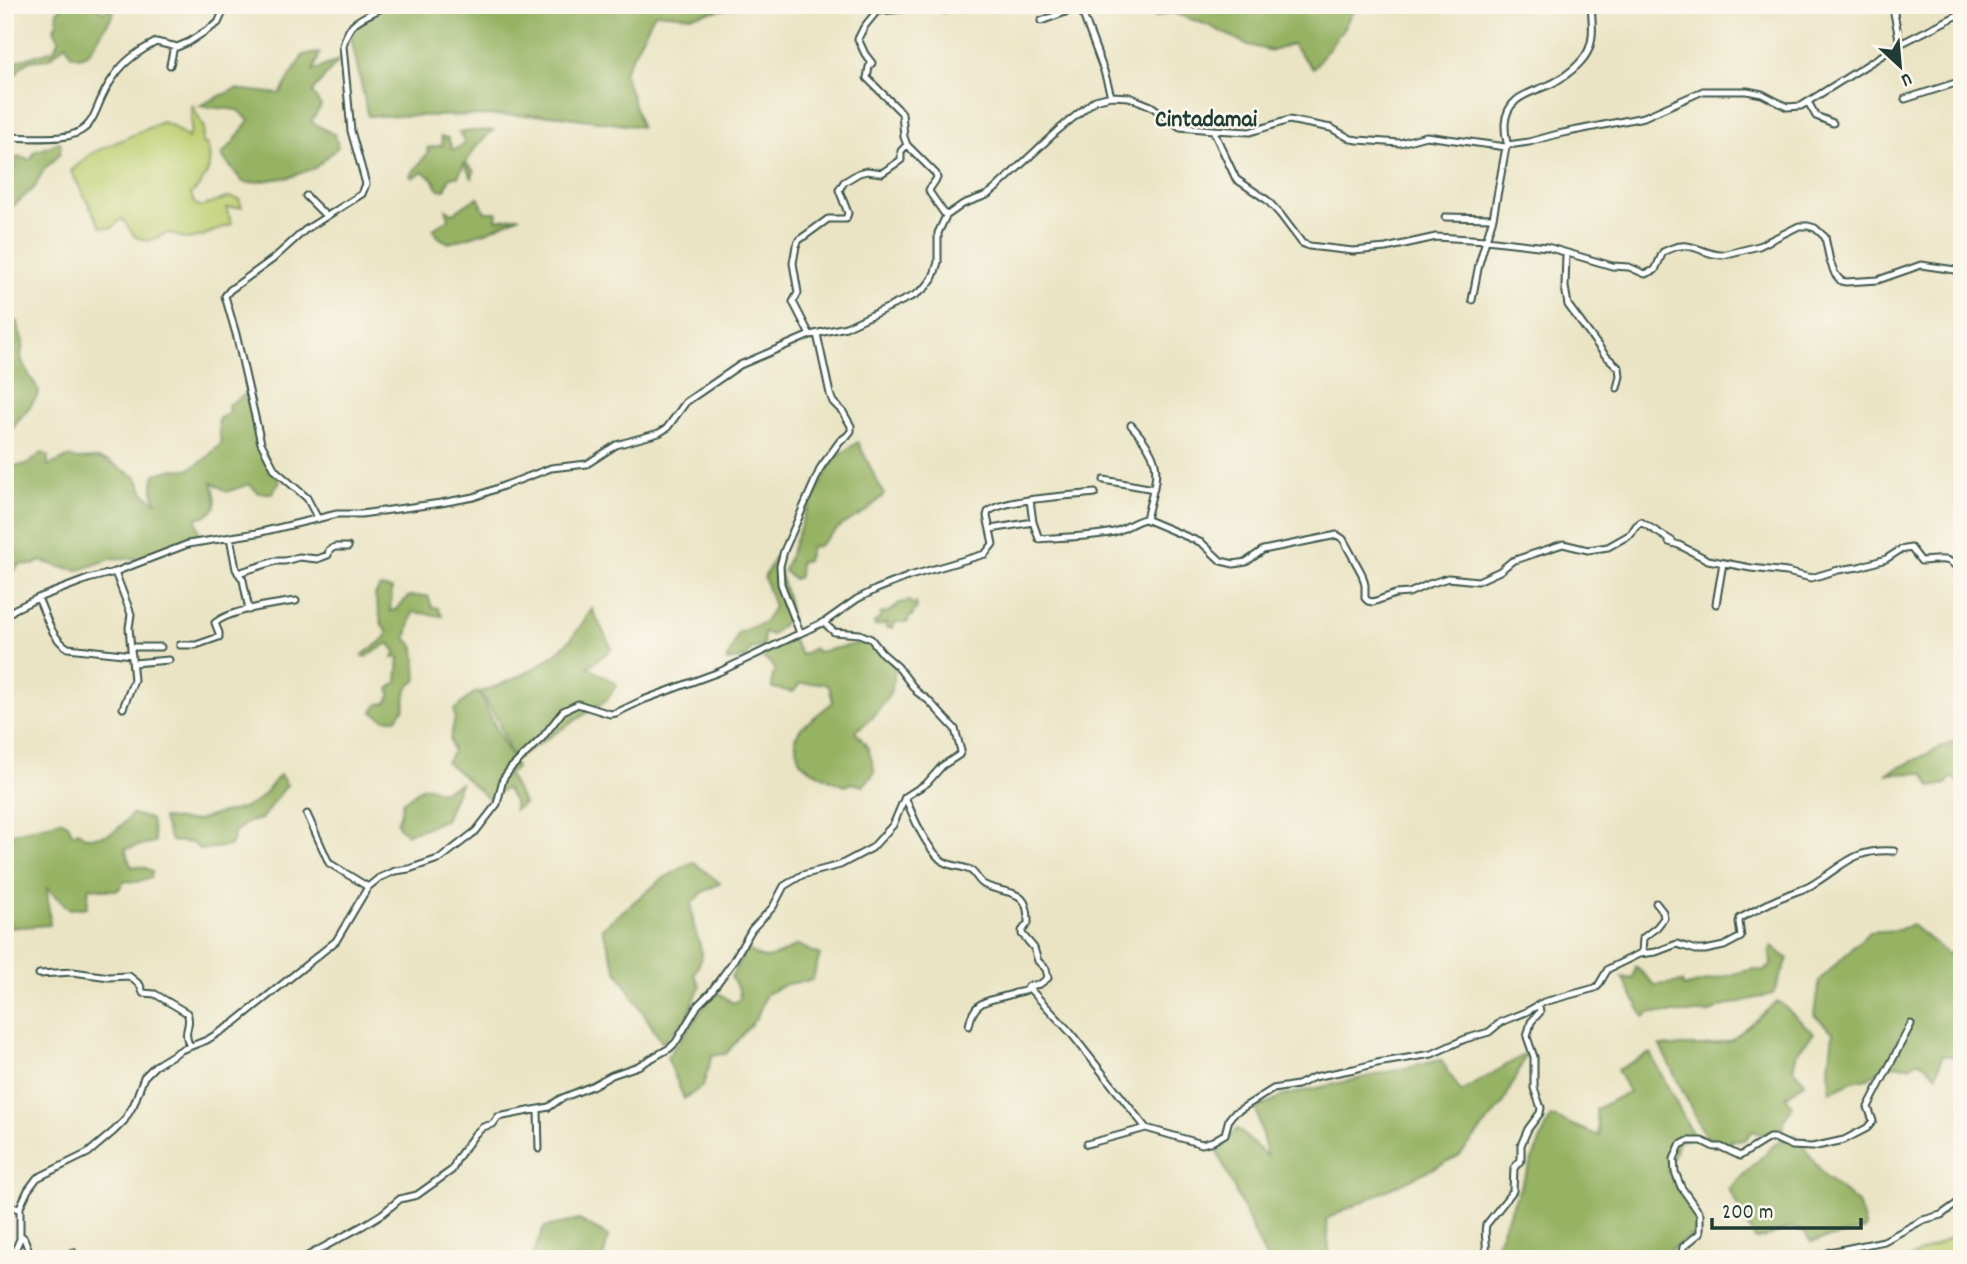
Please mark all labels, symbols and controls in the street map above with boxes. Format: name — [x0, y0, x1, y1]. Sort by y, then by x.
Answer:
north arrow — [1866, 32, 1936, 102]
text: U — [1896, 64, 1916, 92]
district label: Cintadamai — [1155, 104, 1258, 138]
scale bar — [1712, 1187, 1860, 1231]
text: 200 m — [1722, 1199, 1773, 1229]

